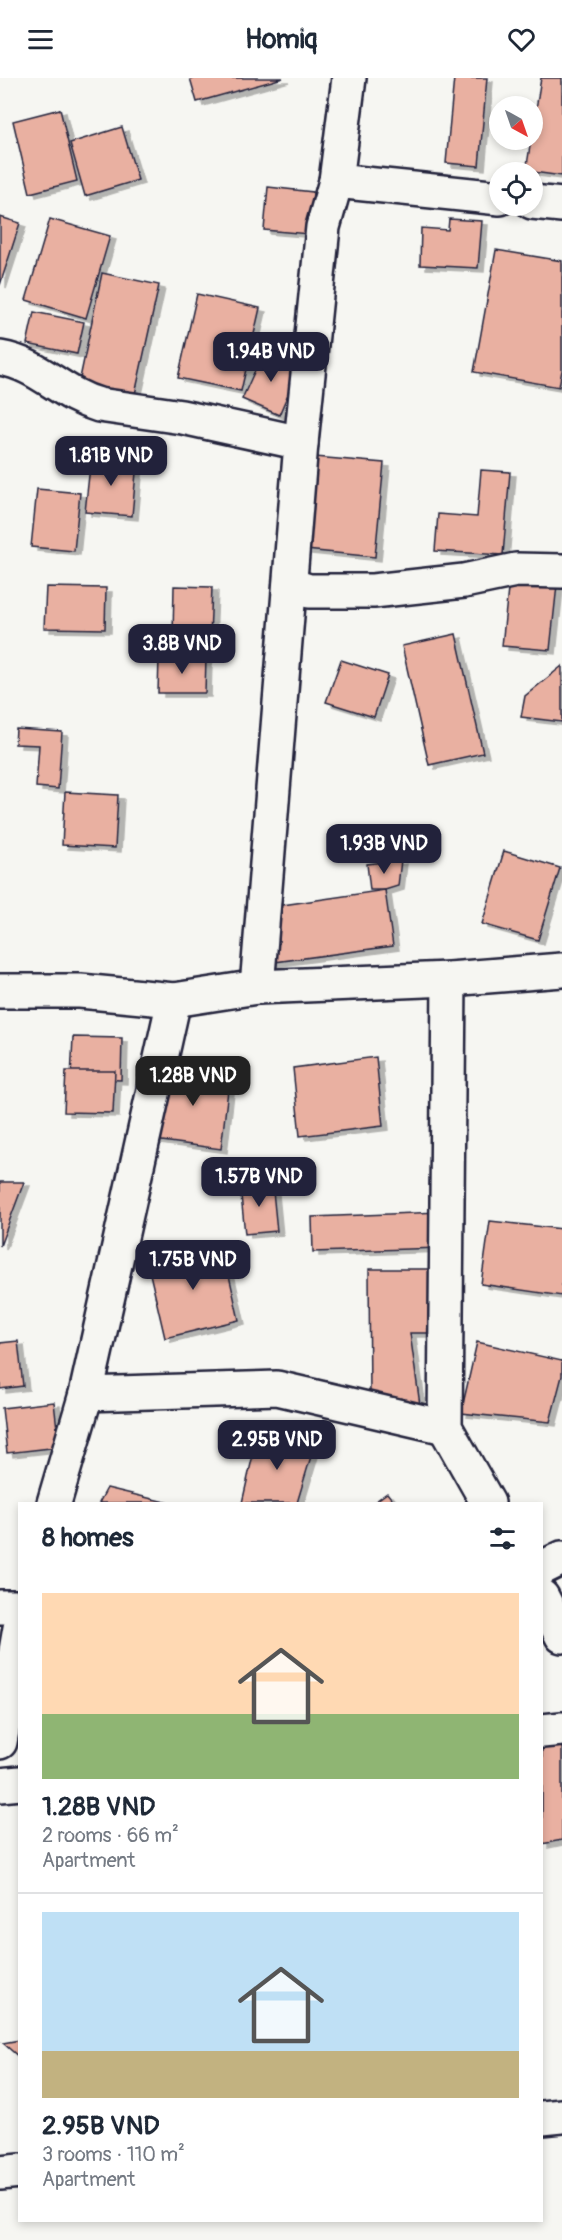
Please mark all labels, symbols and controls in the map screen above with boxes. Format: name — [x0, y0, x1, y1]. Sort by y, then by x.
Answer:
icon: menu — [24, 23, 57, 56]
text: Homiq — [245, 23, 317, 56]
icon: heart — [505, 23, 538, 56]
north arrow — [489, 96, 543, 150]
map controls — [489, 96, 543, 216]
button: locate — [489, 162, 543, 216]
pin: 1.94B VND — [202, 332, 340, 383]
text: 1.94B VND — [227, 339, 315, 364]
pin: 1.81B VND — [42, 436, 180, 487]
text: 1.81B VND — [69, 443, 153, 468]
pin: 3.8B VND — [120, 624, 244, 675]
text: 3.8B VND — [142, 631, 222, 656]
pin: 1.93B VND — [315, 824, 453, 875]
text: 1.93B VND — [340, 831, 428, 856]
pin: 1.28B VND — [124, 1056, 262, 1107]
text: 1.28B VND — [149, 1063, 237, 1088]
pin: 1.57B VND — [190, 1157, 328, 1208]
text: 1.57B VND — [215, 1164, 303, 1189]
pin: 1.75B VND — [124, 1240, 262, 1291]
text: 1.75B VND — [149, 1247, 237, 1272]
pin: 2.95B VND — [208, 1420, 346, 1471]
text: 2.95B VND — [232, 1427, 322, 1452]
text: 8 homes — [42, 1522, 134, 1554]
icon: filters — [486, 1522, 519, 1555]
icon: home — [227, 1632, 335, 1740]
text: 1.28B VND — [42, 1791, 155, 1823]
text: 2 rooms · 66 m² — [42, 1823, 179, 1848]
text: Apartment — [42, 1848, 135, 1873]
icon: home — [227, 1951, 335, 2059]
text: 2.95B VND — [42, 2110, 160, 2142]
text: 3 rooms · 110 m² — [42, 2142, 185, 2167]
text: Apartment — [42, 2167, 135, 2192]

